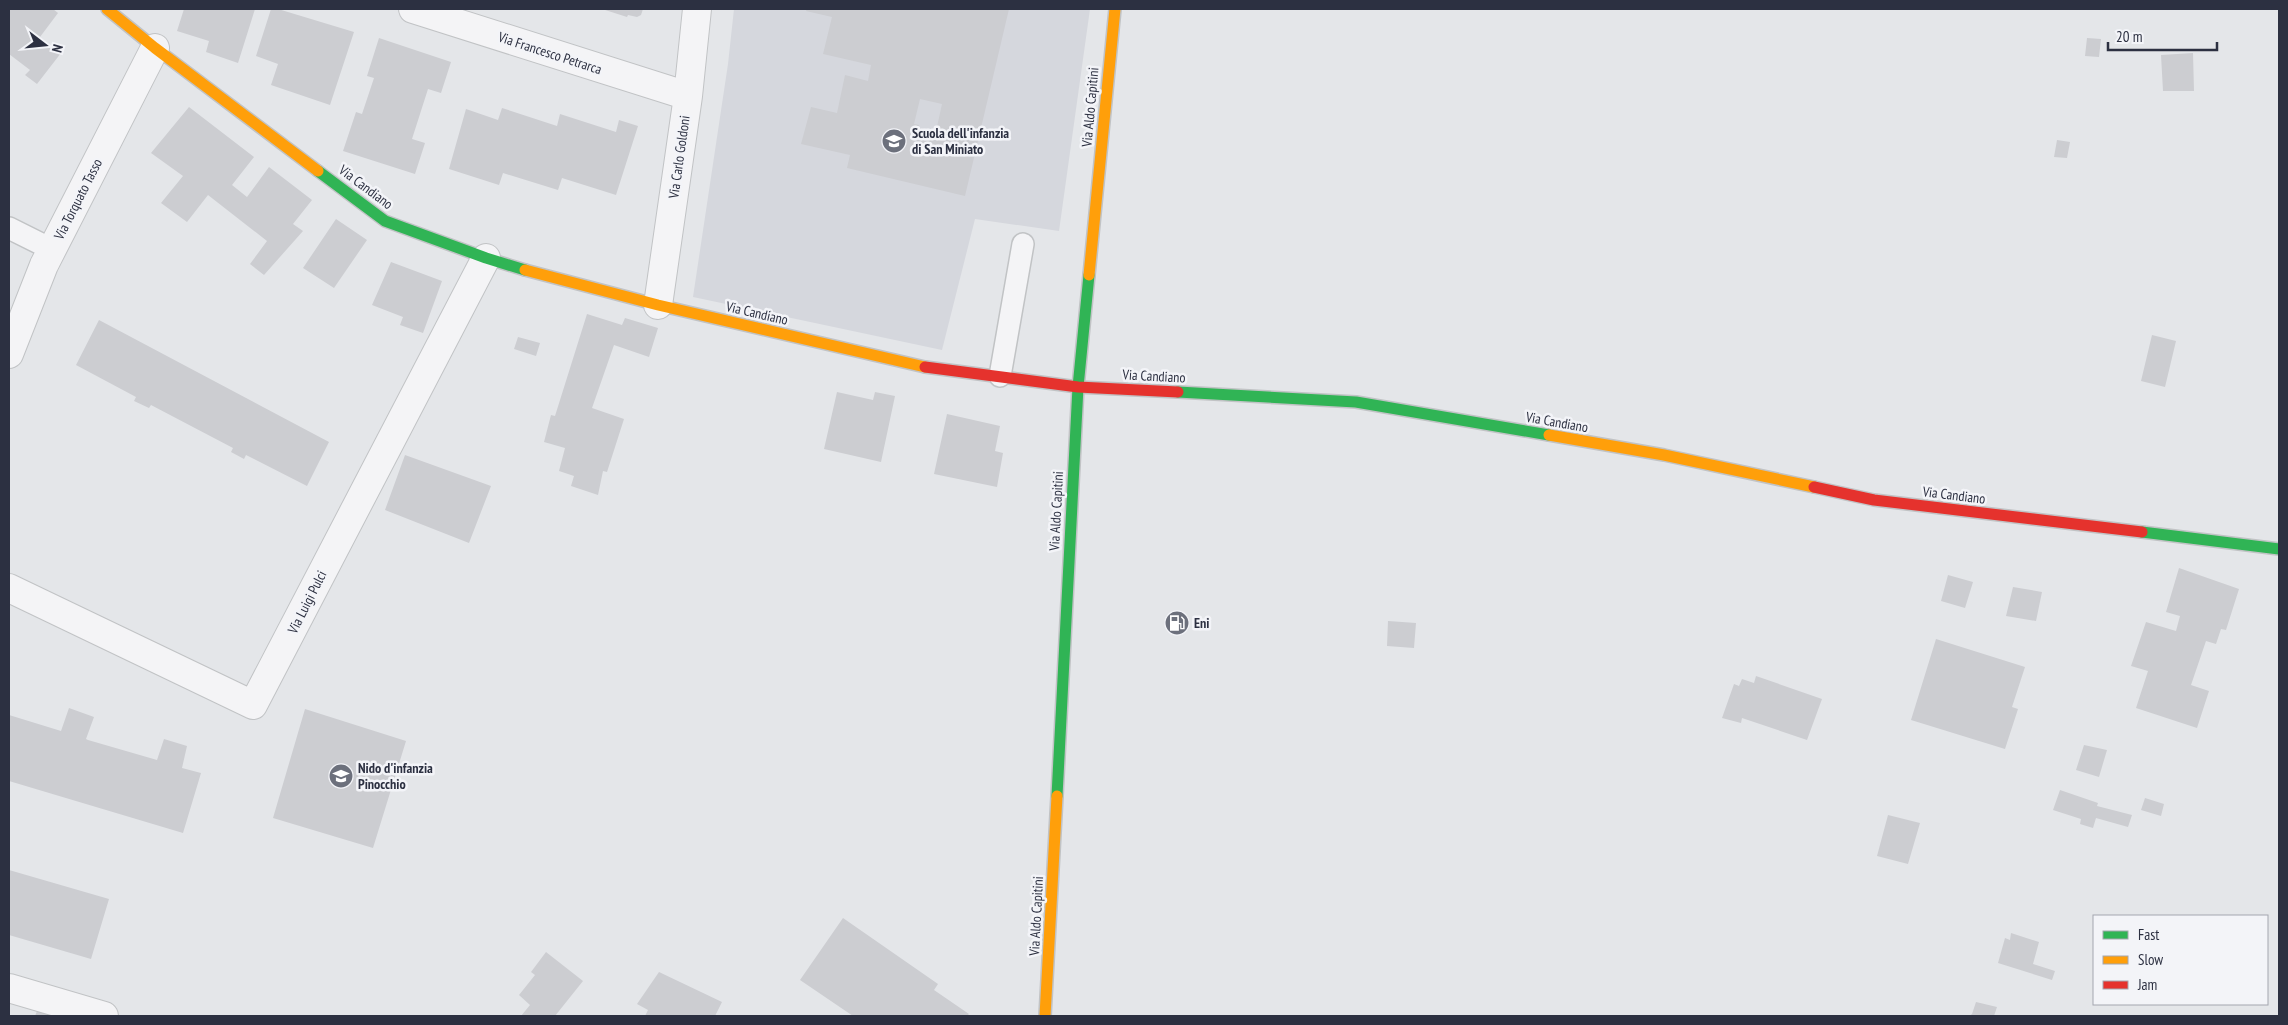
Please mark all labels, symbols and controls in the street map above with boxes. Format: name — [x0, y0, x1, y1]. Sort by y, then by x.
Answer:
north arrow — [20, 20, 70, 70]
scale bar — [2108, 20, 2217, 52]
street label: Via Francesco Petrarca — [495, 27, 604, 78]
text: 20 m — [2116, 27, 2142, 46]
text: N — [48, 42, 67, 55]
street label: Via Aldo Capitini — [1077, 67, 1102, 148]
street label: Via Carlo Goldoni — [664, 114, 694, 201]
place label: Scuola dell'infanzia di San Miniato — [912, 124, 1009, 158]
school or university icon: Scuola dell'infanzia di San Miniato — [881, 128, 907, 154]
street label: Via Torquato Tasso — [49, 155, 106, 244]
street label: Via Candiano — [335, 160, 397, 213]
street label: Via Candiano — [723, 297, 790, 329]
street label: Via Candiano — [1121, 365, 1186, 387]
street label: Via Candiano — [1523, 407, 1590, 436]
street label: Via Aldo Capitini — [1045, 471, 1067, 552]
street label: Via Candiano — [1921, 482, 1986, 508]
street label: Via Luigi Pulci — [283, 568, 330, 637]
fuel station icon: Eni — [1164, 610, 1190, 636]
place label: Eni — [1194, 614, 1209, 632]
place label: Nido d'infanzia Pinocchio — [358, 759, 433, 793]
school or university icon: Nido d'infanzia Pinocchio — [328, 763, 354, 789]
street label: Via Aldo Capitini — [1025, 876, 1047, 957]
legend — [2093, 915, 2268, 1005]
text: Fast — [2138, 925, 2159, 944]
text: Slow — [2138, 950, 2163, 969]
text: Jam — [2137, 975, 2157, 994]

